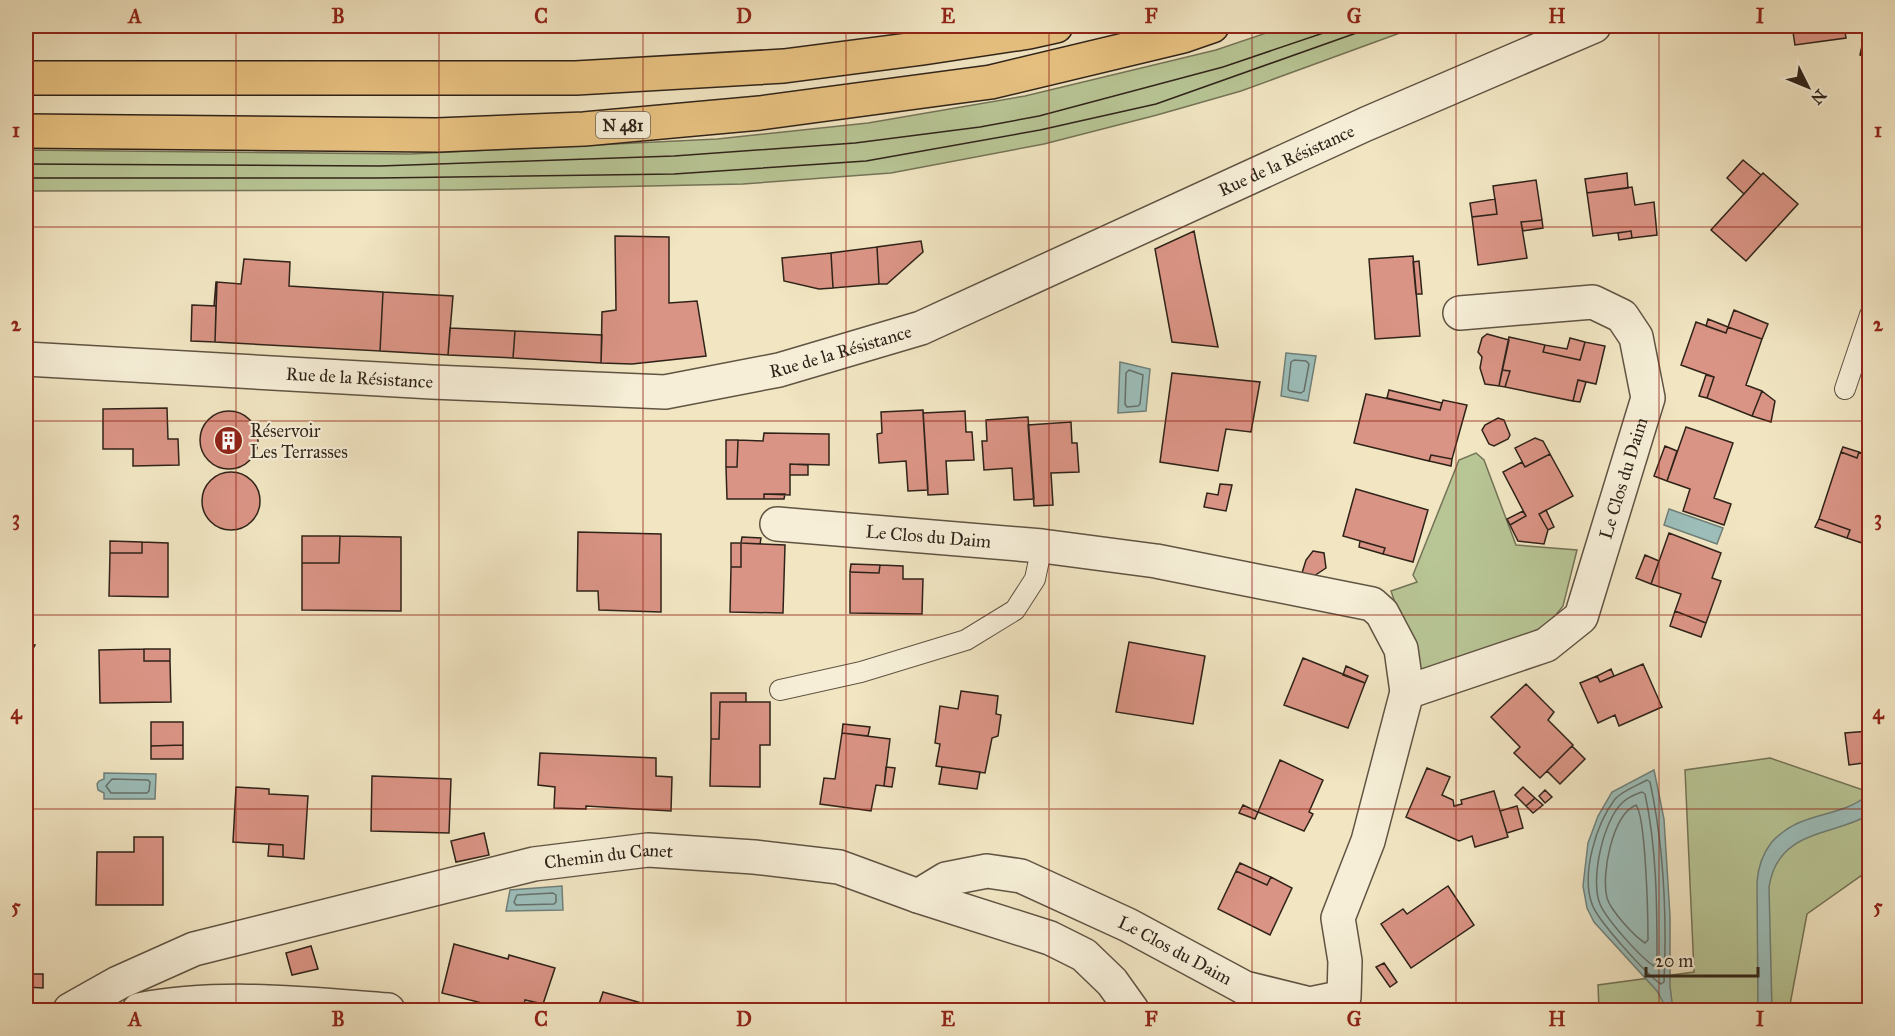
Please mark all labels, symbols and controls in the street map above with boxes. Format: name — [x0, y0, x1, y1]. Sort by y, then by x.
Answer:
text: A — [126, 4, 142, 28]
text: B — [331, 4, 345, 28]
text: C — [534, 4, 548, 28]
text: D — [736, 4, 752, 28]
text: E — [941, 4, 956, 28]
text: F — [1144, 4, 1158, 28]
text: G — [1347, 4, 1362, 28]
text: H — [1548, 4, 1566, 28]
text: I — [1756, 4, 1765, 28]
north arrow — [1778, 57, 1838, 117]
text: N — [1807, 85, 1830, 109]
road number: N 481 — [596, 112, 650, 138]
text: 1 — [12, 118, 20, 142]
text: 1 — [1874, 118, 1882, 142]
street label: Rue de la Résistance — [1215, 120, 1358, 201]
text: 2 — [11, 312, 22, 336]
text: 2 — [1873, 312, 1884, 336]
street label: Rue de la Résistance — [767, 320, 914, 383]
street label: Rue de la Résistance — [285, 363, 434, 393]
street label: Le Clos du Daim — [1595, 415, 1652, 542]
place label: Réservoir Les Terrasses — [250, 420, 348, 463]
building icon: Réservoir Les Terrasses — [213, 425, 245, 457]
text: 3 — [12, 506, 20, 531]
text: 3 — [1874, 506, 1882, 531]
street label: Le Clos du Daim — [865, 520, 992, 553]
text: 4 — [10, 700, 22, 725]
text: 4 — [1872, 700, 1884, 725]
street label: Chemin du Canet — [543, 839, 674, 874]
text: 5 — [11, 894, 21, 918]
text: 5 — [1873, 894, 1883, 918]
street label: Le Clos du Daim — [1115, 911, 1236, 990]
scale bar — [1646, 940, 1758, 978]
text: 20 m — [1655, 950, 1693, 972]
text: A — [126, 1007, 142, 1031]
text: B — [331, 1007, 345, 1031]
text: C — [534, 1007, 548, 1031]
text: D — [736, 1007, 752, 1031]
text: E — [941, 1007, 956, 1031]
text: F — [1144, 1007, 1158, 1031]
text: G — [1347, 1007, 1362, 1031]
text: H — [1548, 1007, 1566, 1031]
text: I — [1756, 1007, 1765, 1031]

